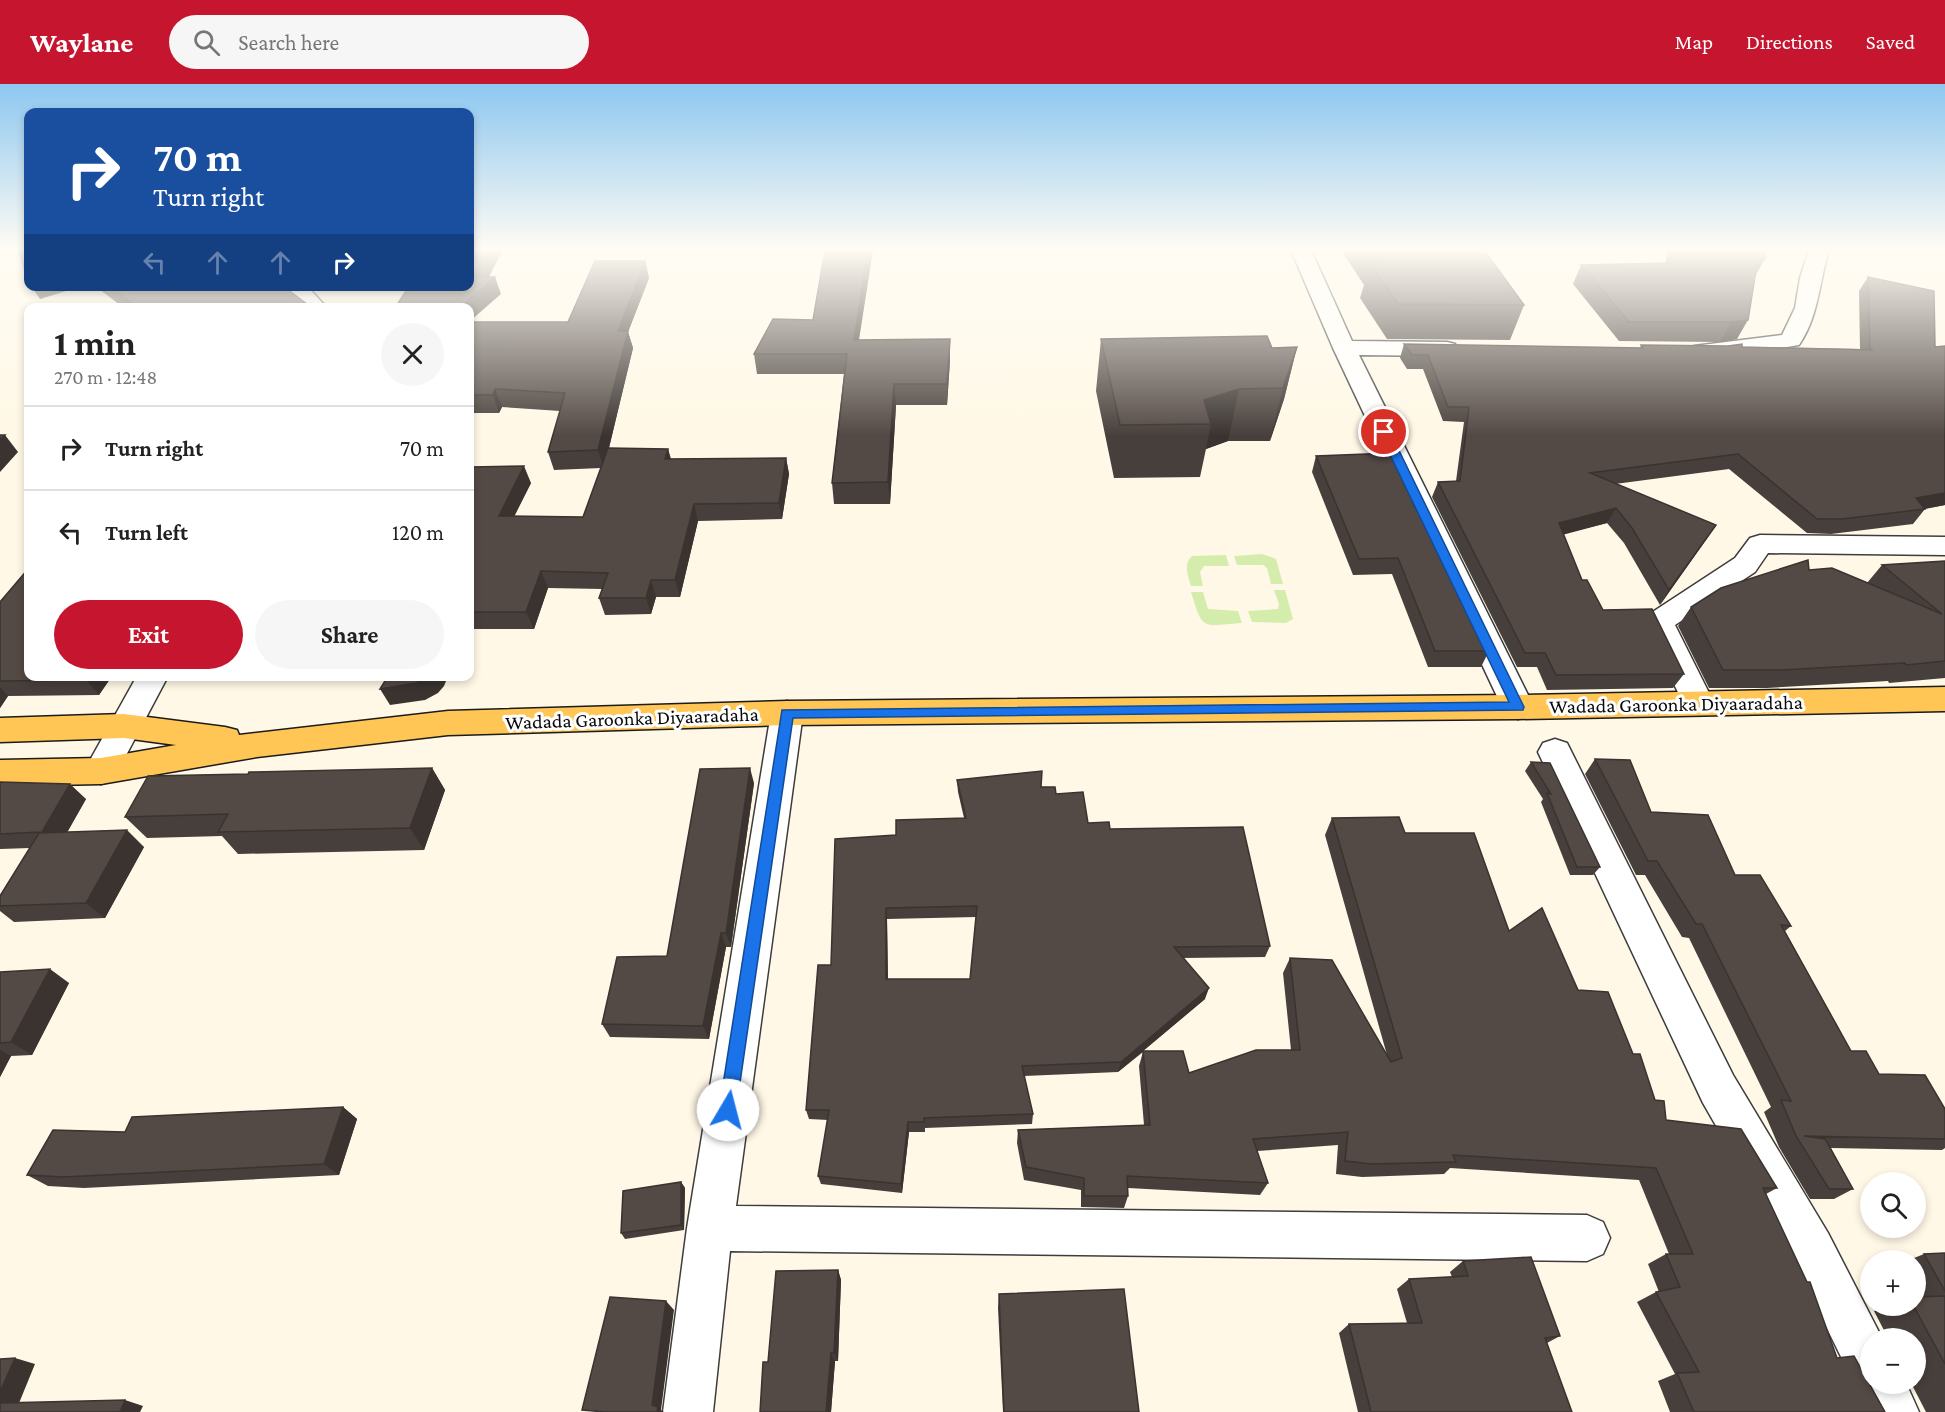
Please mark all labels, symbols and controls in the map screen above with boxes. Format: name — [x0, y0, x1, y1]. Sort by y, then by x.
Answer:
search box — [169, 15, 589, 69]
icon: search — [190, 26, 223, 59]
text: Waylane — [30, 27, 133, 58]
text: Search here — [238, 30, 339, 55]
text: Map — [1675, 30, 1713, 54]
text: Directions — [1746, 30, 1833, 54]
text: Saved — [1866, 30, 1915, 54]
icon: right — [54, 132, 132, 210]
text: 70 m — [153, 133, 242, 180]
text: Turn right — [153, 182, 264, 212]
icon: left — [138, 246, 171, 279]
icon: ahead — [201, 246, 234, 279]
icon: ahead — [264, 246, 297, 279]
icon: right — [327, 246, 360, 279]
text: 1 min — [54, 323, 136, 363]
button: close — [381, 323, 444, 386]
text: 270 m · 12:48 — [54, 366, 157, 388]
pin — [1358, 406, 1409, 457]
icon: arrive — [1367, 415, 1400, 448]
icon: right — [54, 432, 87, 465]
text: Turn right — [105, 436, 203, 461]
text: 70 m — [400, 436, 444, 461]
icon: left — [54, 516, 87, 549]
text: Turn left — [105, 520, 188, 545]
text: 120 m — [392, 520, 444, 545]
button: Exit — [54, 600, 243, 669]
button: Share — [255, 600, 444, 669]
street label: Wadada Garoonka Diyaaradaha — [1549, 691, 1803, 718]
street label: Wadada Garoonka Diyaaradaha — [505, 703, 759, 734]
position arrow — [696, 1078, 760, 1142]
map controls — [1860, 1172, 1926, 1394]
button: search — [1860, 1172, 1926, 1238]
button: + — [1860, 1250, 1926, 1316]
button: − — [1860, 1328, 1926, 1394]

